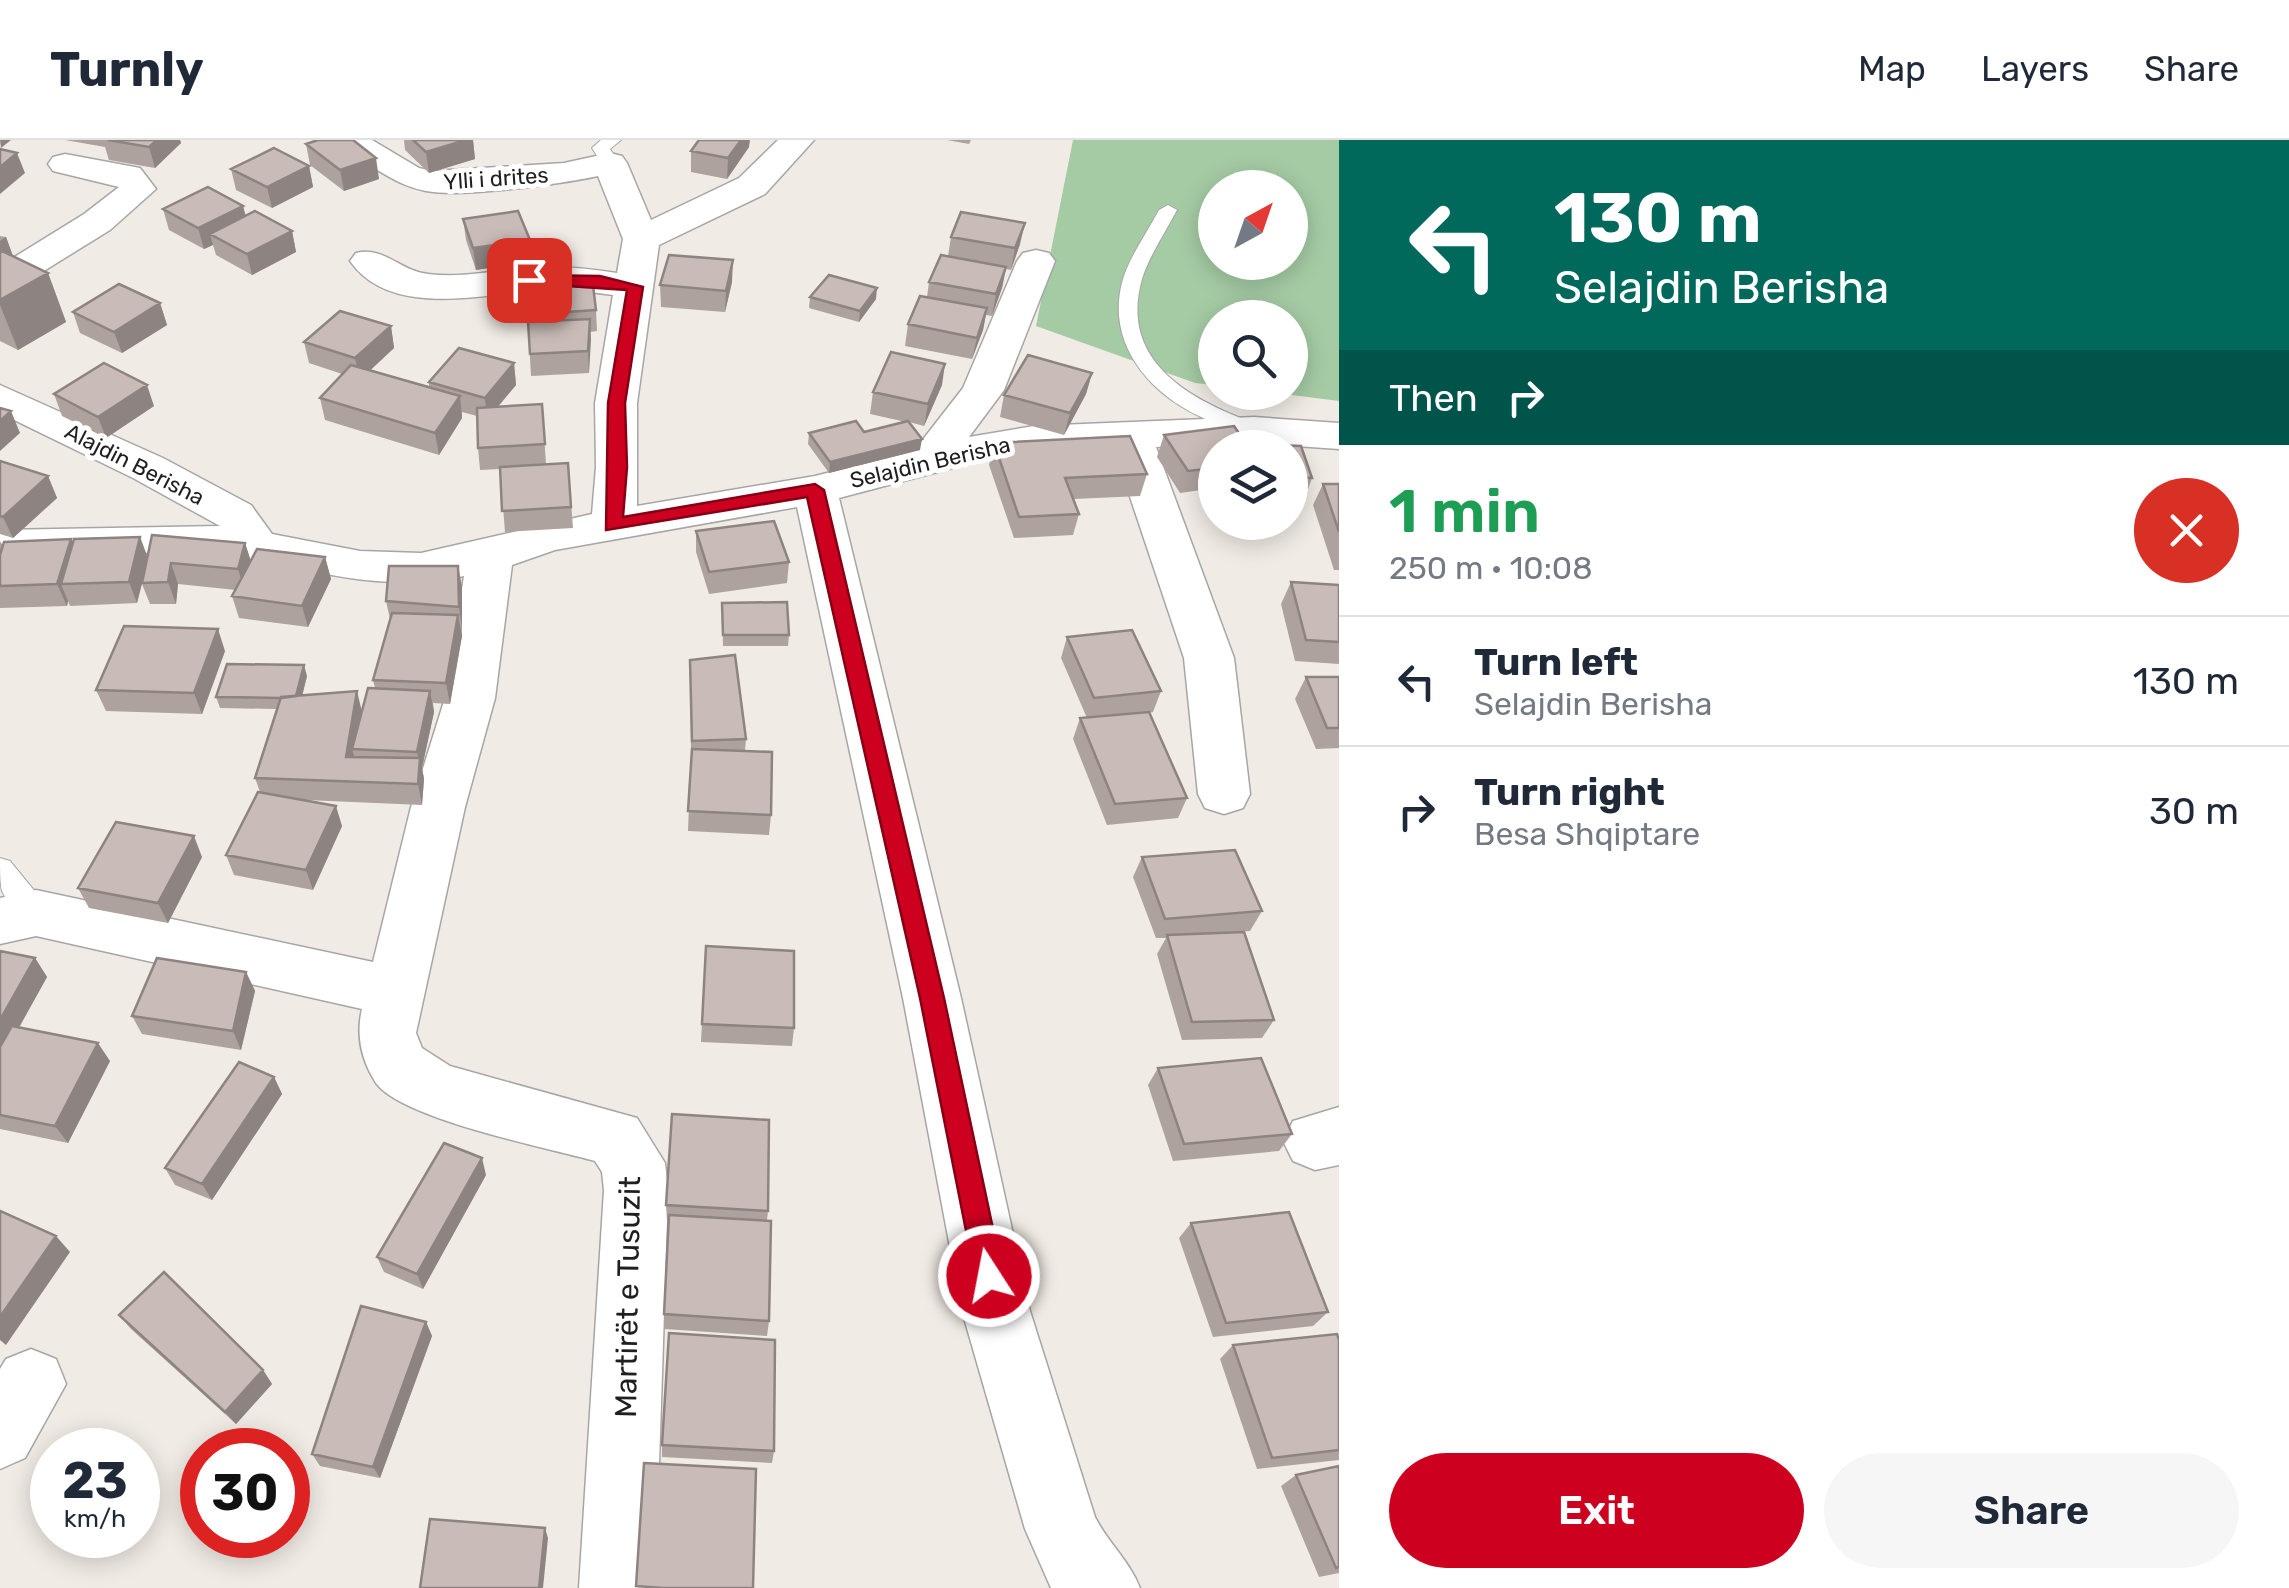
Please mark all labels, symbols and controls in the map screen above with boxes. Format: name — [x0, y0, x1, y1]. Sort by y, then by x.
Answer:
text: Turnly — [50, 41, 204, 98]
text: Map — [1858, 48, 1926, 90]
text: Layers — [1981, 48, 2089, 90]
text: Share — [2144, 48, 2239, 90]
street label: Ylli i drites — [443, 161, 549, 196]
north arrow — [1198, 170, 1308, 280]
map controls — [1198, 170, 1308, 540]
text: 130 m — [1554, 177, 1762, 260]
icon: left — [1389, 180, 1519, 310]
pin — [487, 238, 572, 323]
icon: arrive — [502, 253, 557, 308]
text: Selajdin Berisha — [1554, 261, 1889, 314]
button: search — [1198, 300, 1308, 410]
icon: right — [1498, 370, 1553, 425]
text: Then — [1389, 375, 1478, 421]
street label: Alajdin Berisha — [61, 418, 209, 511]
button: layers — [1198, 430, 1308, 540]
street label: Selajdin Berisha — [847, 431, 1013, 494]
text: 1 min — [1389, 476, 1540, 547]
button: close — [2134, 478, 2239, 583]
text: 250 m · 10:08 — [1389, 549, 1593, 587]
text: Turn left — [1474, 639, 1638, 685]
icon: left — [1389, 654, 1444, 709]
text: 130 m — [2133, 658, 2239, 704]
text: Selajdin Berisha — [1474, 685, 1712, 723]
text: Turn right — [1474, 769, 1665, 815]
icon: right — [1389, 784, 1444, 839]
text: 30 m — [2149, 788, 2239, 834]
text: Besa Shqiptare — [1474, 815, 1700, 853]
street label: Martirët e Tusuzit — [608, 1176, 648, 1418]
position arrow — [937, 1224, 1041, 1328]
speed limit sign: 30 — [180, 1428, 310, 1558]
text: 23 — [62, 1451, 128, 1511]
button: Exit — [1389, 1453, 1804, 1568]
button: Share — [1824, 1453, 2239, 1568]
text: km/h — [64, 1504, 126, 1533]

